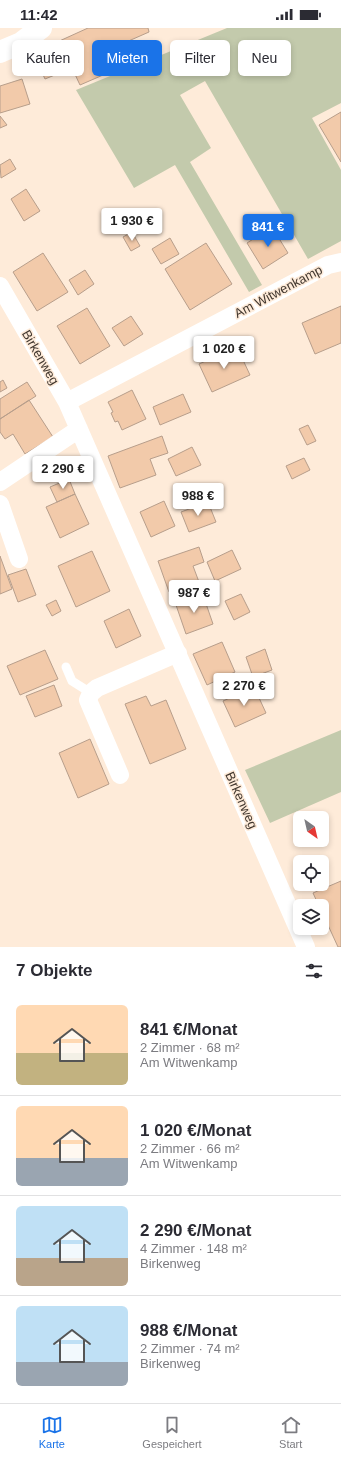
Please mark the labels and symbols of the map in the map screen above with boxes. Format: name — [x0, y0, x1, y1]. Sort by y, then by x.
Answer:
pin: 1 930 € — [95, 208, 169, 242]
pin: 841 € — [240, 214, 296, 248]
street label: Am Witwenkamp — [232, 262, 325, 321]
street label: Birkenweg — [19, 327, 62, 387]
pin: 1 020 € — [187, 336, 261, 370]
pin: 2 290 € — [26, 456, 100, 490]
pin: 988 € — [170, 483, 226, 517]
pin: 987 € — [166, 580, 222, 614]
pin: 2 270 € — [207, 673, 281, 707]
street label: Birkenweg — [222, 769, 261, 831]
north arrow — [293, 811, 329, 847]

